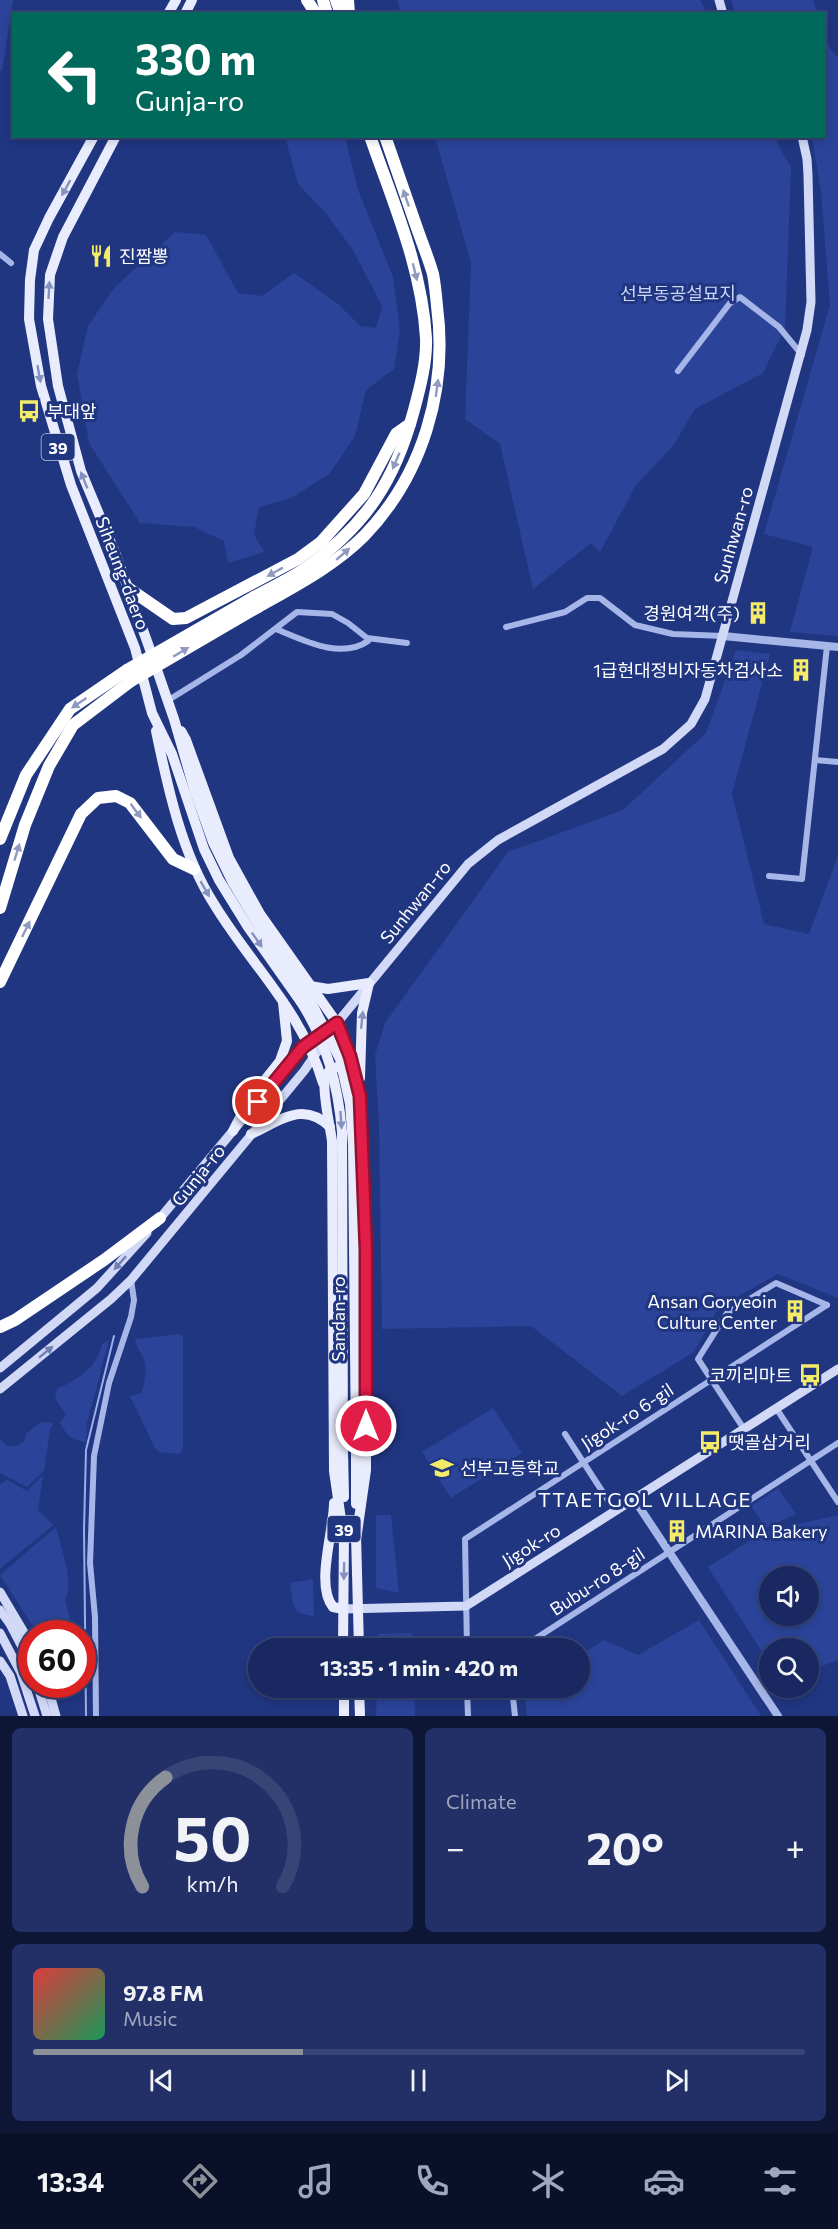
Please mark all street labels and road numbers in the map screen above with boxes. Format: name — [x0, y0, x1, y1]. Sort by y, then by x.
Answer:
road number: 39 — [42, 434, 74, 460]
street label: Sunhwan-ro — [709, 484, 757, 586]
street label: Siheung-daero — [91, 513, 155, 633]
street label: Sunhwan-ro — [375, 856, 455, 948]
street label: Gunja-ro — [167, 1140, 229, 1210]
street label: Sandan-ro — [327, 1276, 349, 1362]
street label: Jigok-ro 6-gil — [577, 1378, 677, 1454]
road number: 39 — [328, 1516, 360, 1542]
street label: Jigok-ro — [498, 1518, 564, 1572]
street label: Bubu-ro 8-gil — [545, 1542, 649, 1620]

